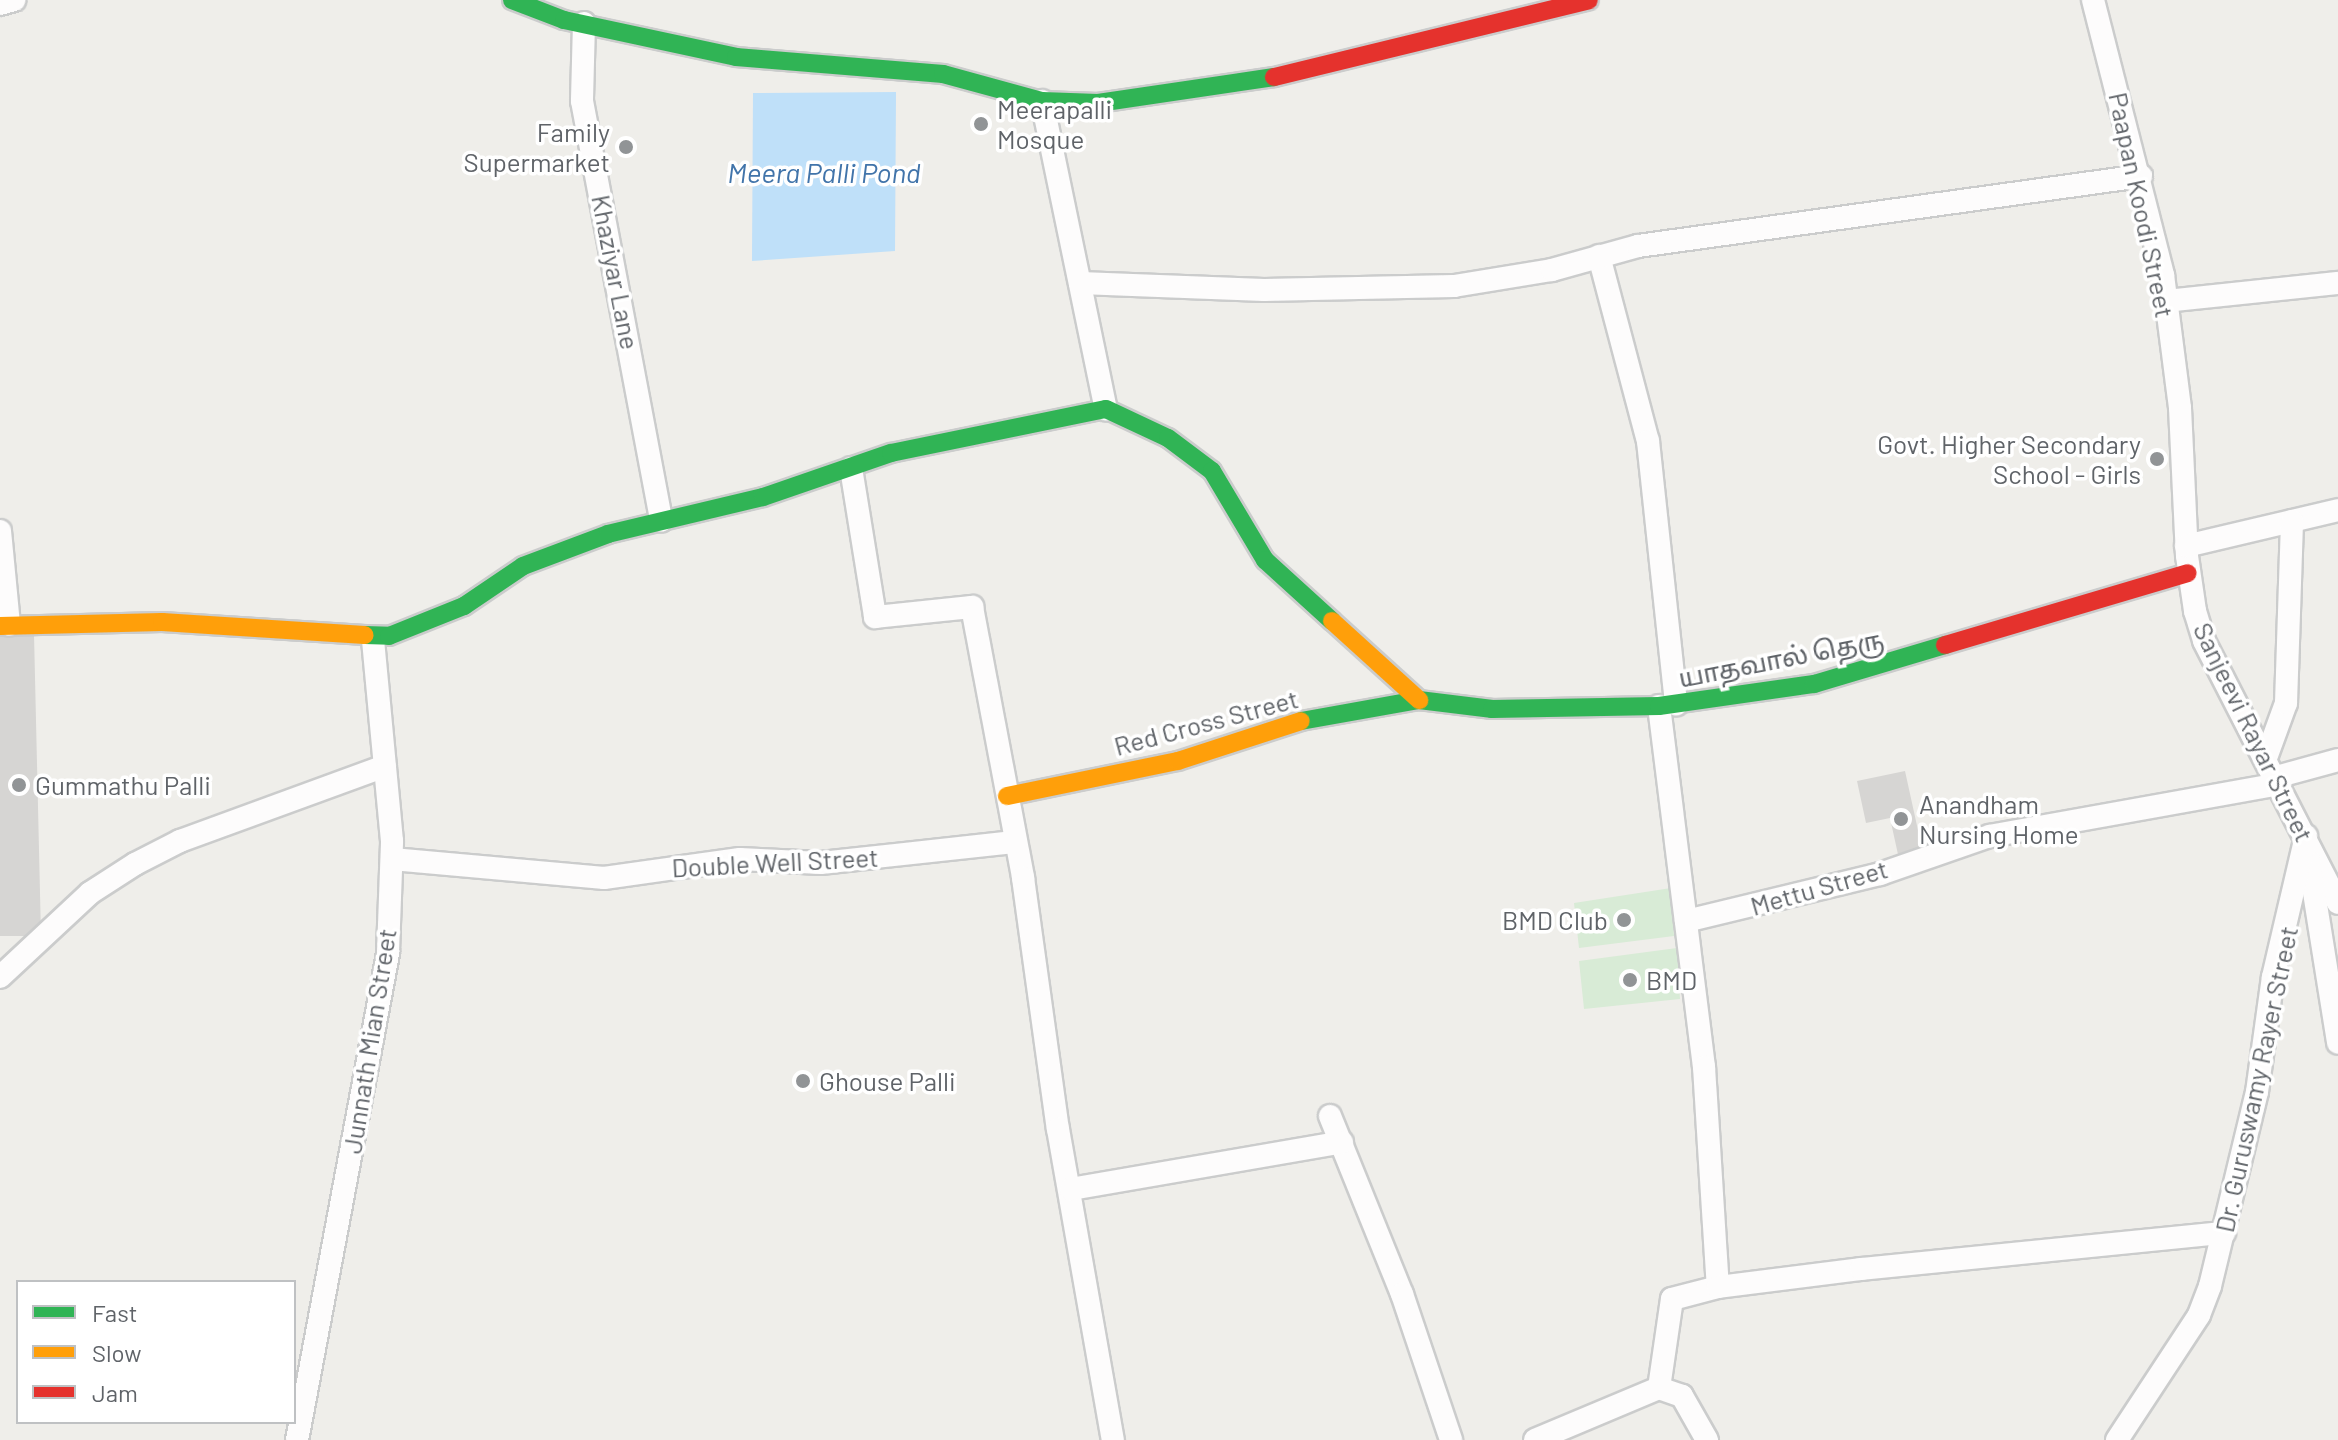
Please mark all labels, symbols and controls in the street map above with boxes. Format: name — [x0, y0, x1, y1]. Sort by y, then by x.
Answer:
street label: Paapan Koodi Street — [2103, 89, 2181, 321]
place label: Meerapalli Mosque — [997, 93, 1112, 154]
marker: Meerapalli Mosque — [972, 115, 990, 133]
place label: Family Supermarket — [463, 116, 610, 178]
marker: Family Supermarket — [617, 138, 635, 156]
water label: Meera Palli Pond — [727, 155, 921, 189]
street label: Khaziyar Lane — [586, 192, 646, 352]
place label: Govt. Higher Secondary School - Girls — [1877, 428, 2141, 490]
marker: Govt. Higher Secondary School - Girls — [2148, 450, 2166, 468]
street label: Sanjeevi Rayar Street — [2187, 617, 2321, 847]
street label: யாதவால் தெரு — [1676, 623, 1886, 693]
street label: Red Cross Street — [1111, 682, 1301, 762]
place label: Gummathu Palli — [35, 769, 211, 801]
marker: Gummathu Palli — [10, 776, 28, 794]
place label: Anandham Nursing Home — [1919, 788, 2079, 850]
marker: Anandham Nursing Home — [1890, 808, 1912, 830]
street label: Double Well Street — [671, 841, 879, 883]
street label: Mettu Street — [1747, 853, 1891, 921]
place label: BMD Club — [1502, 904, 1608, 936]
marker: BMD Club — [1615, 911, 1633, 929]
street label: Dr. Guruswamy Rayer Street — [2208, 923, 2304, 1235]
street label: Junnath Mian Street — [336, 926, 402, 1156]
place label: BMD — [1646, 964, 1697, 996]
marker: BMD — [1621, 971, 1639, 989]
place label: Ghouse Palli — [819, 1065, 956, 1097]
marker: Ghouse Palli — [794, 1072, 812, 1090]
legend — [16, 1280, 296, 1424]
text: Fast — [92, 1298, 137, 1327]
text: Slow — [92, 1338, 141, 1367]
text: Jam — [92, 1378, 138, 1407]

